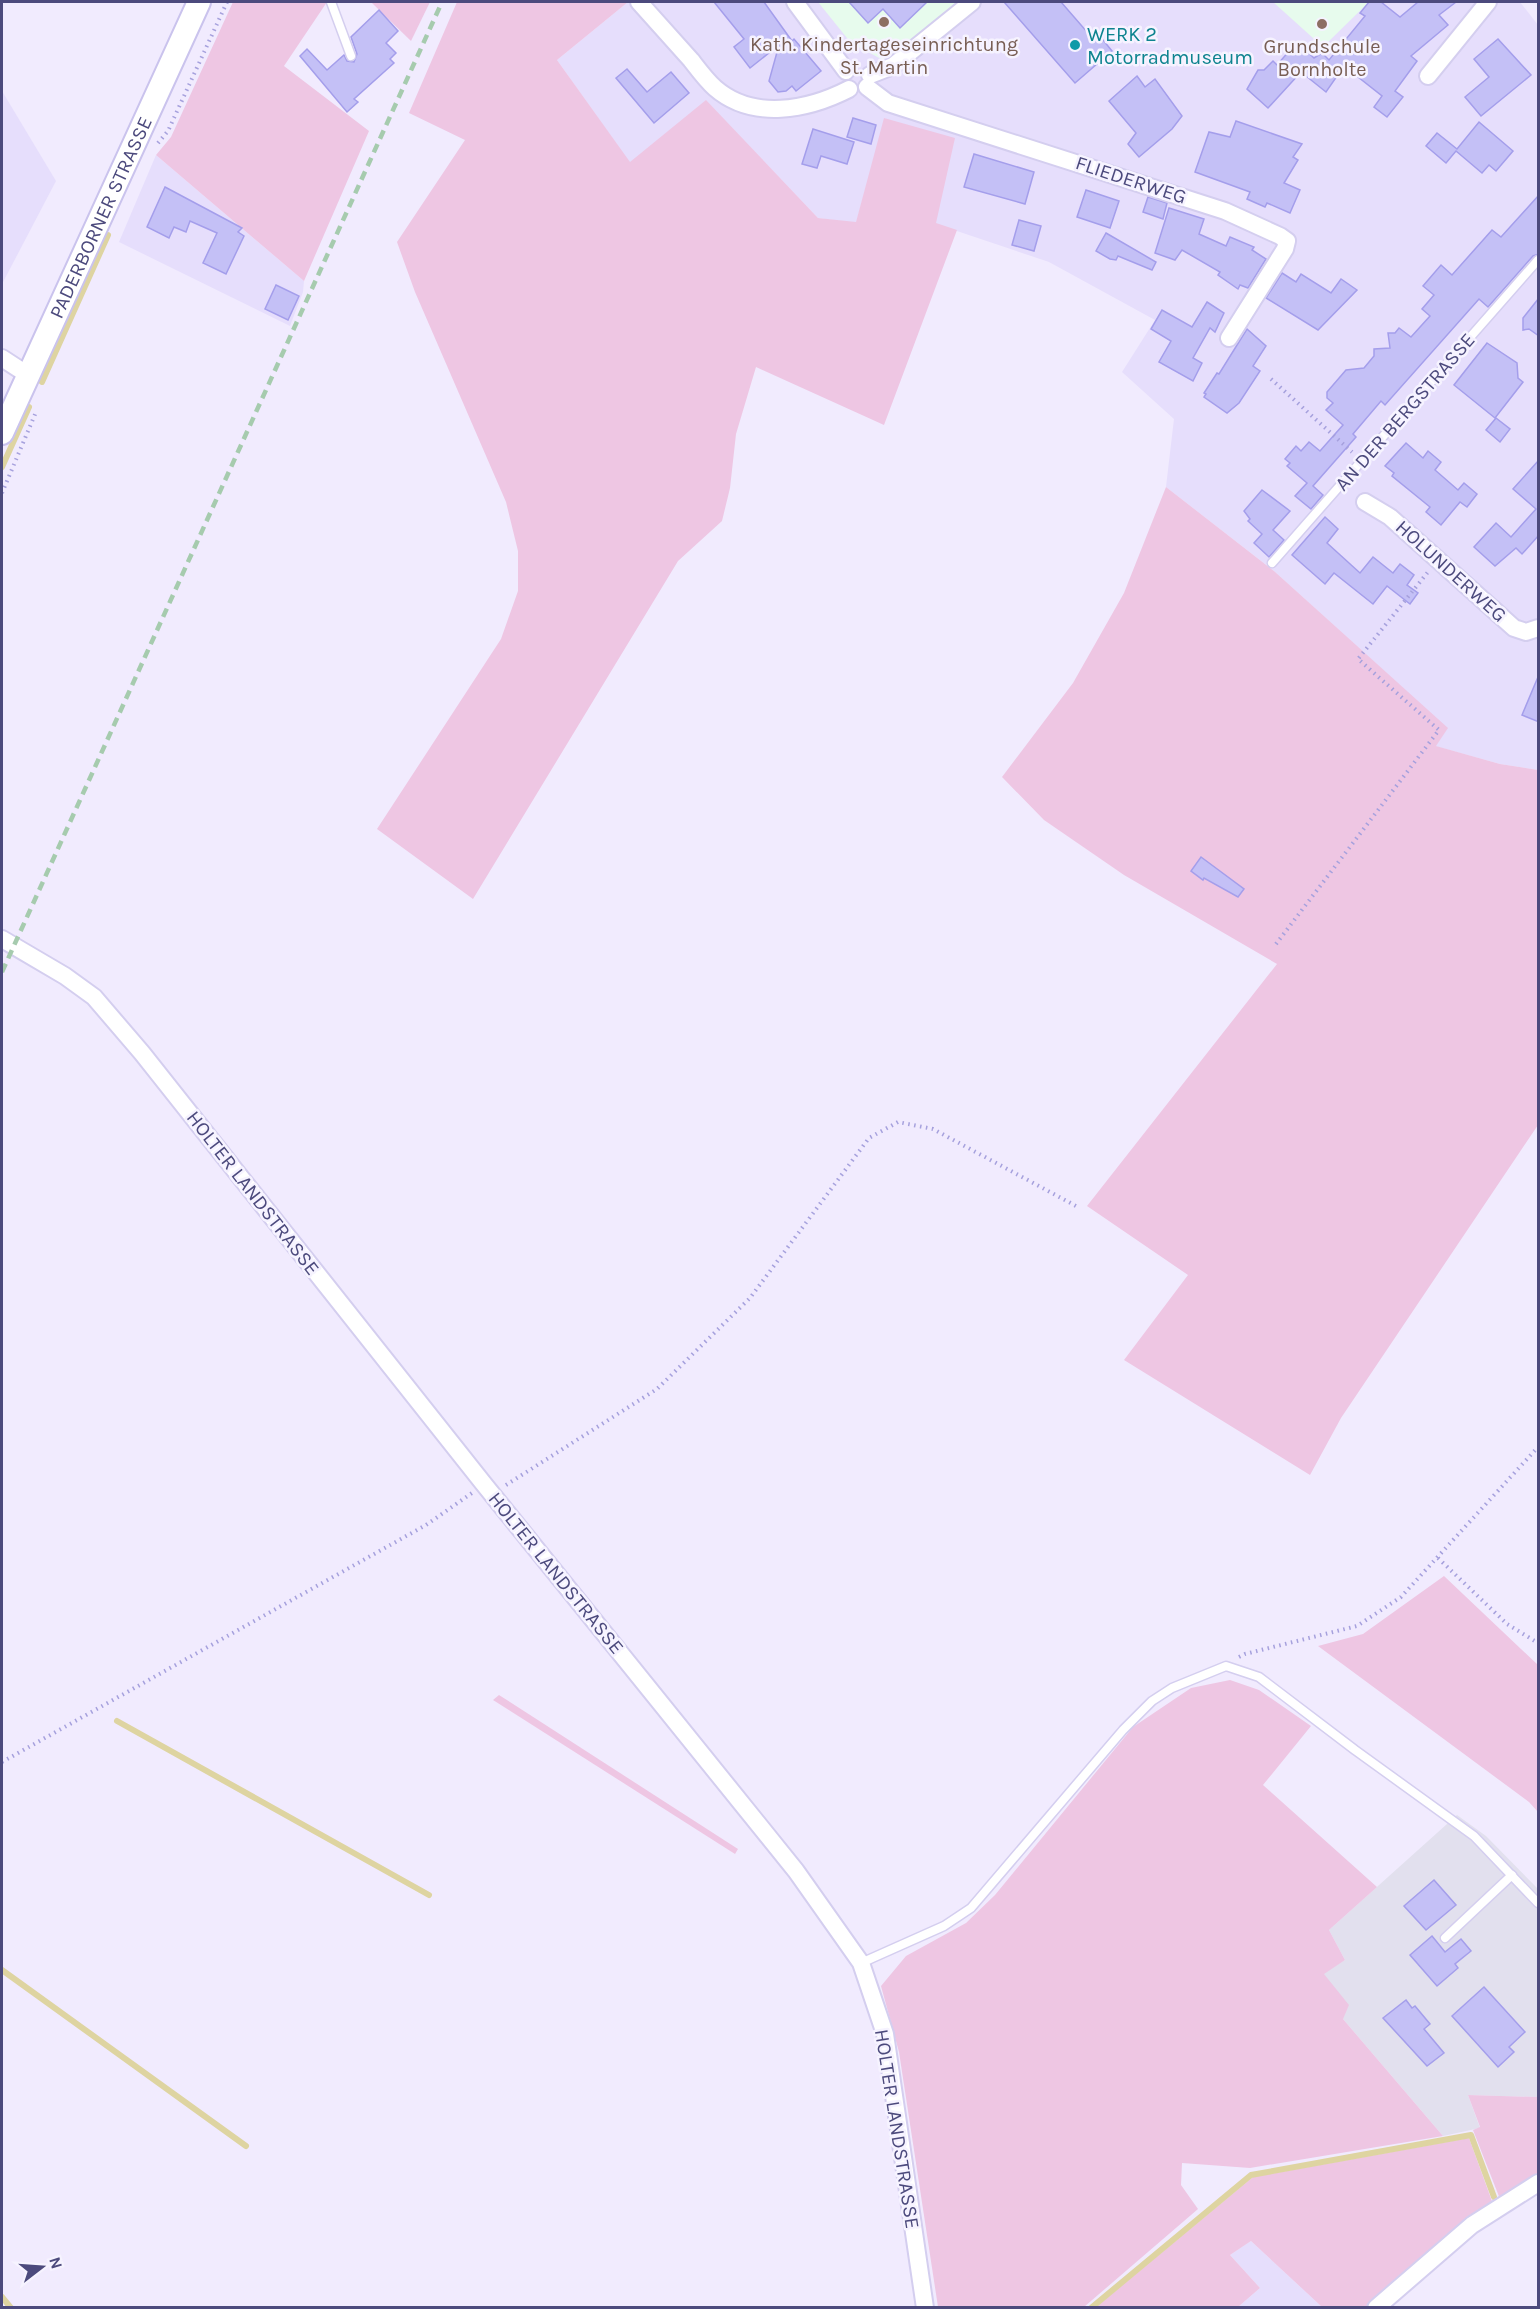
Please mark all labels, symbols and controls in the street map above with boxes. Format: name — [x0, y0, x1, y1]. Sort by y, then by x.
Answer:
marker: Kath. Kindertageseinrichtung St. Martin — [877, 15, 891, 29]
marker: Grundschule Bornholte — [1315, 17, 1329, 31]
place label: WERK 2 Motorradmuseum — [1087, 23, 1253, 69]
place label: Kath. Kindertageseinrichtung St. Martin — [750, 33, 1018, 79]
place label: Grundschule Bornholte — [1263, 35, 1381, 81]
marker: WERK 2 Motorradmuseum — [1068, 38, 1082, 52]
street label: PADERBORNER STRASSE — [44, 113, 157, 322]
street label: FLIEDERWEG — [1073, 151, 1189, 209]
street label: AN DER BERGSTRASSE — [1330, 328, 1480, 496]
street label: HOLUNDERWEG — [1391, 515, 1511, 627]
street label: HOLTER LANDSTRASSE — [182, 1106, 324, 1280]
street label: HOLTER LANDSTRASSE — [484, 1487, 628, 1659]
street label: HOLTER LANDSTRASSE — [870, 2027, 924, 2231]
north arrow — [12, 2237, 72, 2297]
text: N — [45, 2254, 67, 2271]

